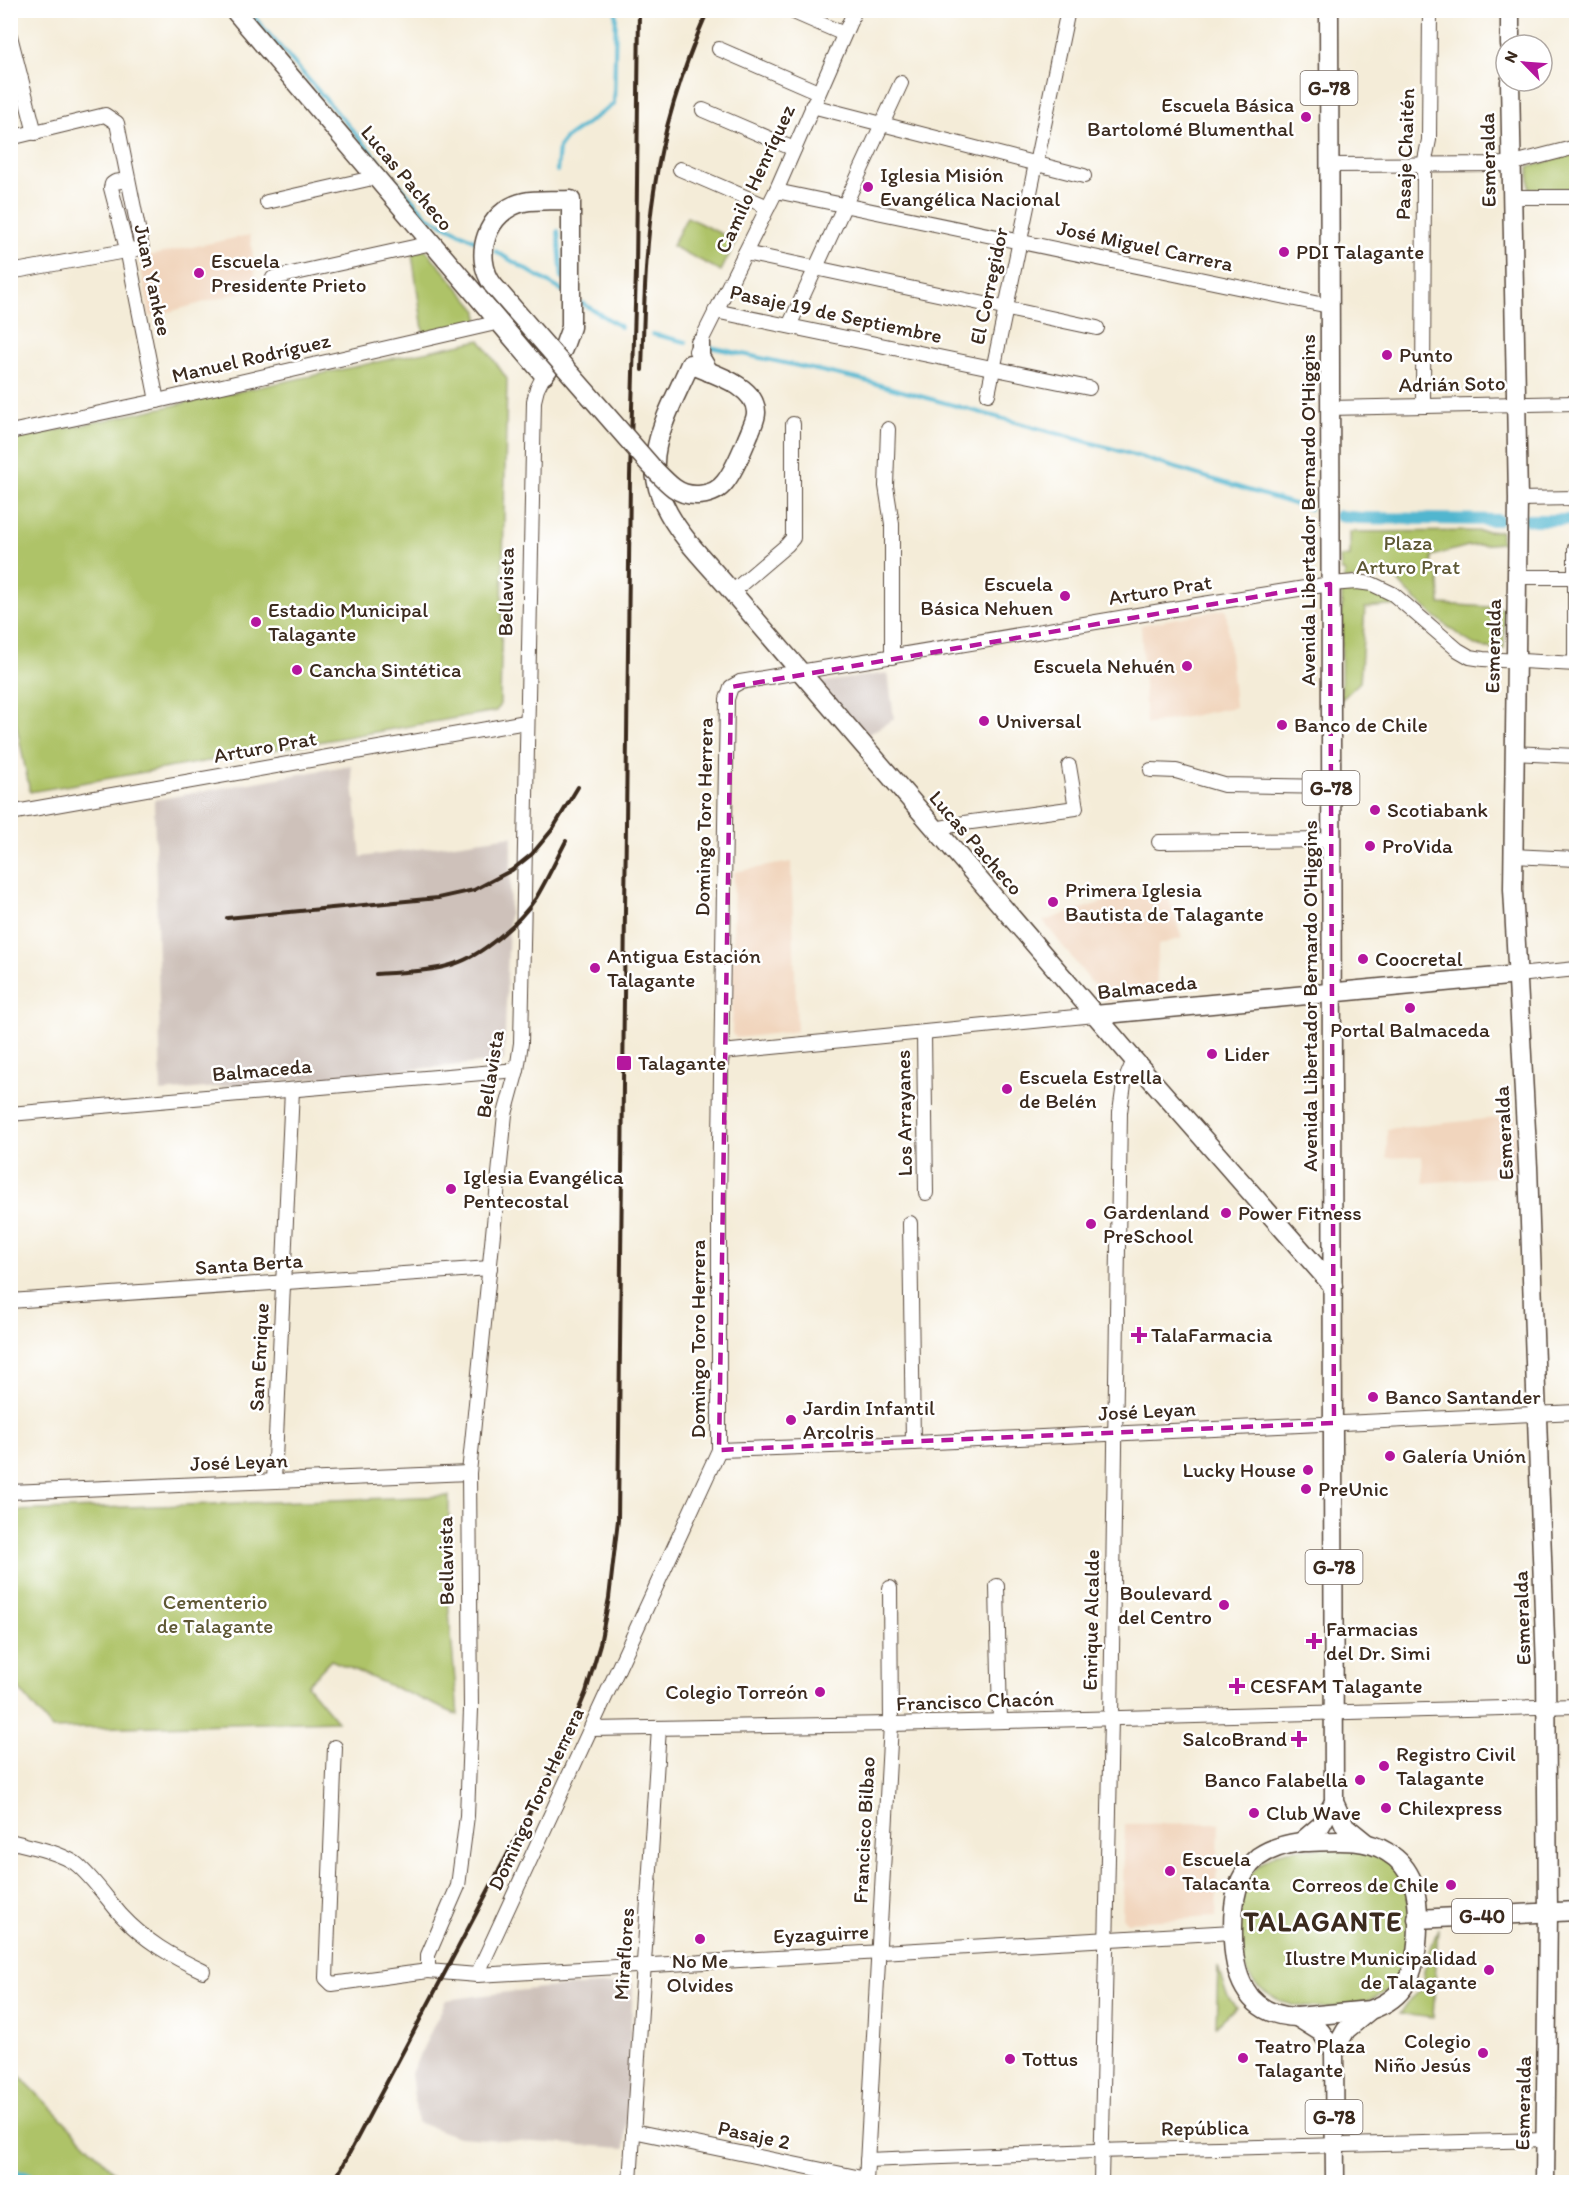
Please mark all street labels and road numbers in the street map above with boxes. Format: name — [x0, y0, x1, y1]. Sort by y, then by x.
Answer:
road number: G-78 — [1300, 71, 1358, 105]
street label: Pasaje Chaitén — [1390, 88, 1419, 220]
street label: Camilo Henríquez — [709, 100, 800, 257]
street label: Esmeralda — [1474, 112, 1501, 208]
street label: Lucas Pacheco — [356, 120, 459, 236]
street label: José Miguel Carrera — [1055, 215, 1236, 276]
street label: Juan Yankee — [129, 222, 178, 338]
street label: El Corregidor — [964, 224, 1013, 347]
street label: Pasaje 19 de Septiembre — [728, 279, 944, 348]
street label: Manuel Rodríguez — [169, 327, 333, 388]
street label: Avenida Libertador Bernardo O'Higgins — [1295, 334, 1320, 686]
street label: Adrián Soto — [1398, 370, 1506, 397]
street label: Bellavista — [492, 547, 519, 637]
street label: Arturo Prat — [1107, 569, 1213, 610]
street label: Esmeralda — [1479, 598, 1506, 694]
street label: Domingo Toro Herrera — [689, 717, 718, 917]
street label: Arturo Prat — [212, 725, 318, 768]
road number: G-78 — [1302, 771, 1360, 805]
street label: Lucas Pacheco — [924, 785, 1029, 900]
street label: Avenida Libertador Bernardo O'Higgins — [1297, 820, 1322, 1172]
street label: Balmaceda — [1096, 969, 1198, 1004]
street label: Bellavista — [470, 1028, 509, 1120]
street label: Los Arrayanes — [890, 1049, 917, 1177]
street label: Balmaceda — [211, 1053, 313, 1086]
street label: Esmeralda — [1489, 1085, 1518, 1181]
street label: Domingo Toro Herrera — [685, 1240, 710, 1438]
street label: Santa Berta — [194, 1247, 304, 1280]
street label: San Enrique — [243, 1302, 274, 1412]
street label: José Leyan — [1097, 1395, 1197, 1426]
street label: José Leyan — [190, 1447, 288, 1476]
street label: Bellavista — [432, 1516, 459, 1606]
street label: Enrique Alcalde — [1077, 1549, 1104, 1691]
road number: G-78 — [1306, 1550, 1362, 1584]
street label: Esmeralda — [1507, 1570, 1536, 1666]
street label: Francisco Chacón — [896, 1685, 1054, 1716]
street label: Domingo Toro Herrera — [482, 1703, 589, 1894]
street label: Francisco Bilbao — [847, 1756, 880, 1904]
road number: G-40 — [1452, 1899, 1512, 1933]
street label: Miraflores — [608, 1907, 639, 2001]
street label: Eyzaguirre — [772, 1919, 869, 1948]
street label: Esmeralda — [1509, 2055, 1536, 2151]
road number: G-78 — [1306, 2100, 1362, 2134]
street label: República — [1161, 2114, 1249, 2141]
street label: Pasaje 2 — [716, 2115, 792, 2154]

